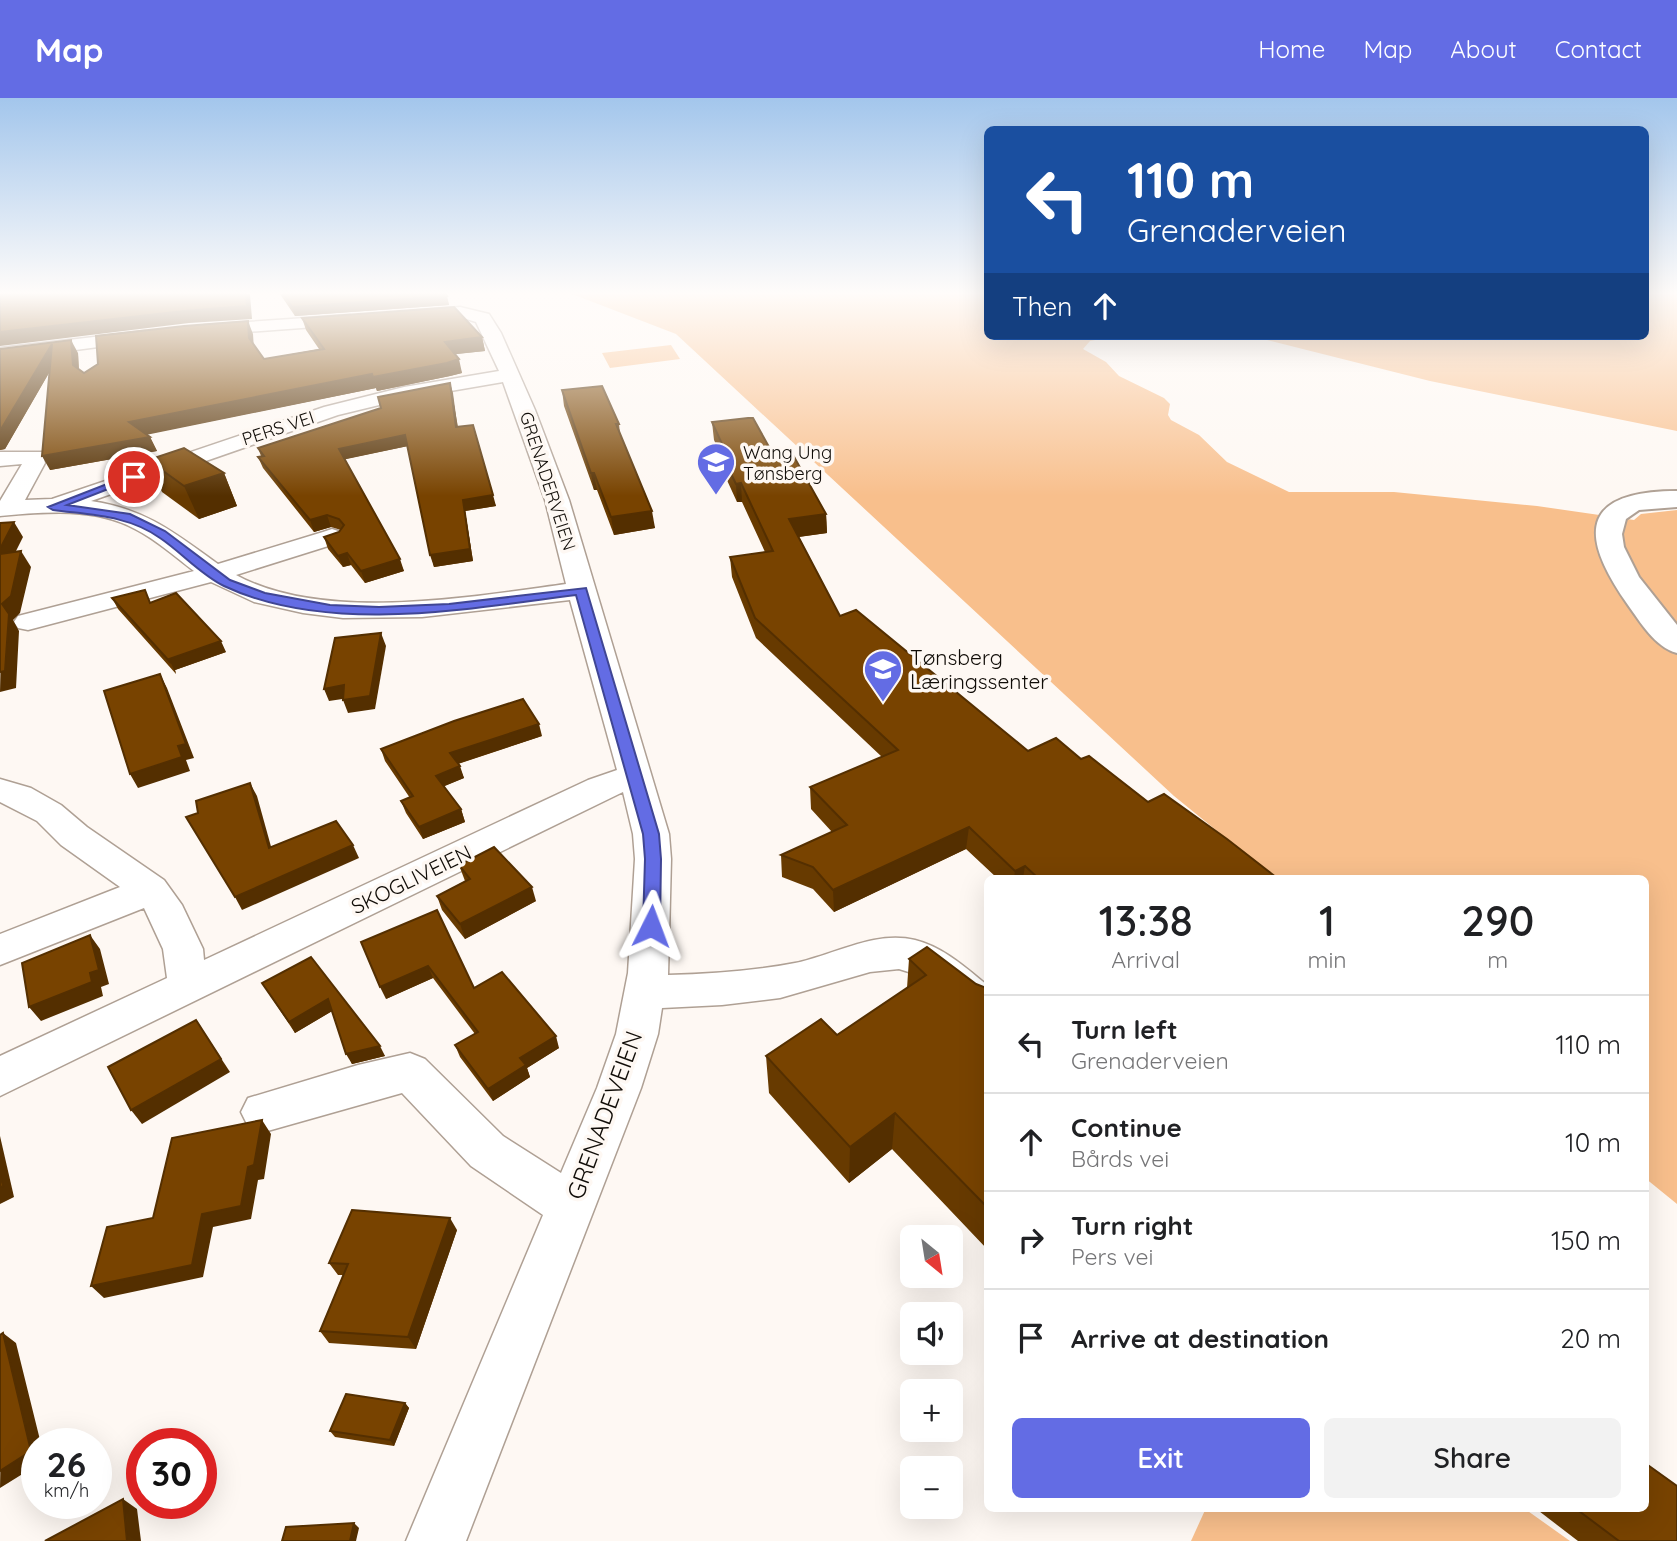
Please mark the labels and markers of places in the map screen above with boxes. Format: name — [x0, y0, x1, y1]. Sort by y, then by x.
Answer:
school or university icon: Wang Ung Tønsberg — [695, 441, 737, 496]
place label: Wang Ung Tønsberg — [743, 441, 832, 485]
pin — [104, 447, 164, 507]
place label: Tønsberg Læringssenter — [910, 644, 1048, 694]
school or university icon: Tønsberg Læringssenter — [862, 648, 904, 703]

